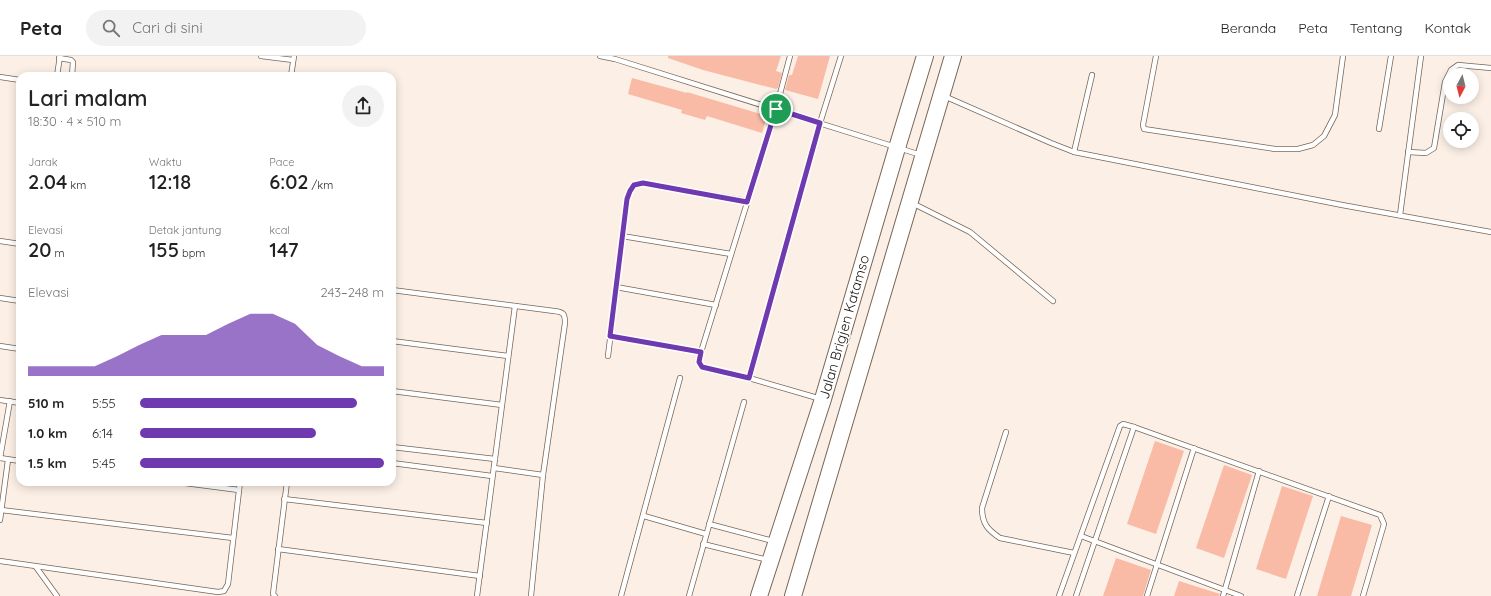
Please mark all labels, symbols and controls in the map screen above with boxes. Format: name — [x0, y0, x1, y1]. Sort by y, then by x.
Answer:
search box — [86, 10, 366, 46]
text: Peta — [20, 16, 62, 40]
icon: search — [100, 17, 122, 39]
text: Cari di sini — [132, 18, 203, 37]
text: Beranda — [1221, 19, 1276, 37]
text: Peta — [1298, 19, 1328, 37]
text: Tentang — [1350, 19, 1403, 37]
text: Kontak — [1425, 19, 1471, 37]
north arrow — [1443, 68, 1479, 104]
map controls — [1443, 68, 1479, 148]
text: Lari malam — [28, 84, 148, 112]
button: share — [342, 85, 384, 127]
pin — [759, 92, 793, 126]
icon: arrive — [765, 98, 787, 120]
button: locate — [1443, 112, 1479, 148]
text: 18:30 · 4 × 510 m — [28, 113, 121, 129]
text: Jarak — [28, 155, 58, 169]
text: Waktu — [149, 155, 182, 169]
text: Pace — [269, 155, 294, 169]
text: 2.04 — [28, 169, 67, 194]
text: 12:18 — [149, 169, 191, 194]
text: 6:02 — [269, 169, 309, 194]
text: km — [67, 178, 86, 192]
text: /km — [309, 178, 333, 192]
text: Elevasi — [28, 223, 63, 237]
text: Detak jantung — [149, 223, 221, 237]
text: kcal — [269, 223, 290, 237]
text: 20 — [28, 237, 51, 262]
text: 155 — [149, 237, 179, 262]
text: 147 — [269, 237, 298, 262]
text: m — [51, 246, 65, 260]
text: bpm — [179, 246, 205, 260]
street label: Jalan Brigjen Katamso — [815, 253, 873, 401]
text: Elevasi — [28, 284, 69, 300]
text: 243–248 m — [320, 284, 384, 300]
text: 510 m — [28, 395, 64, 411]
text: 5:55 — [92, 395, 116, 411]
text: 1.0 km — [28, 425, 67, 441]
text: 6:14 — [92, 425, 113, 441]
text: 1.5 km — [28, 455, 67, 471]
text: 5:45 — [92, 455, 116, 471]

